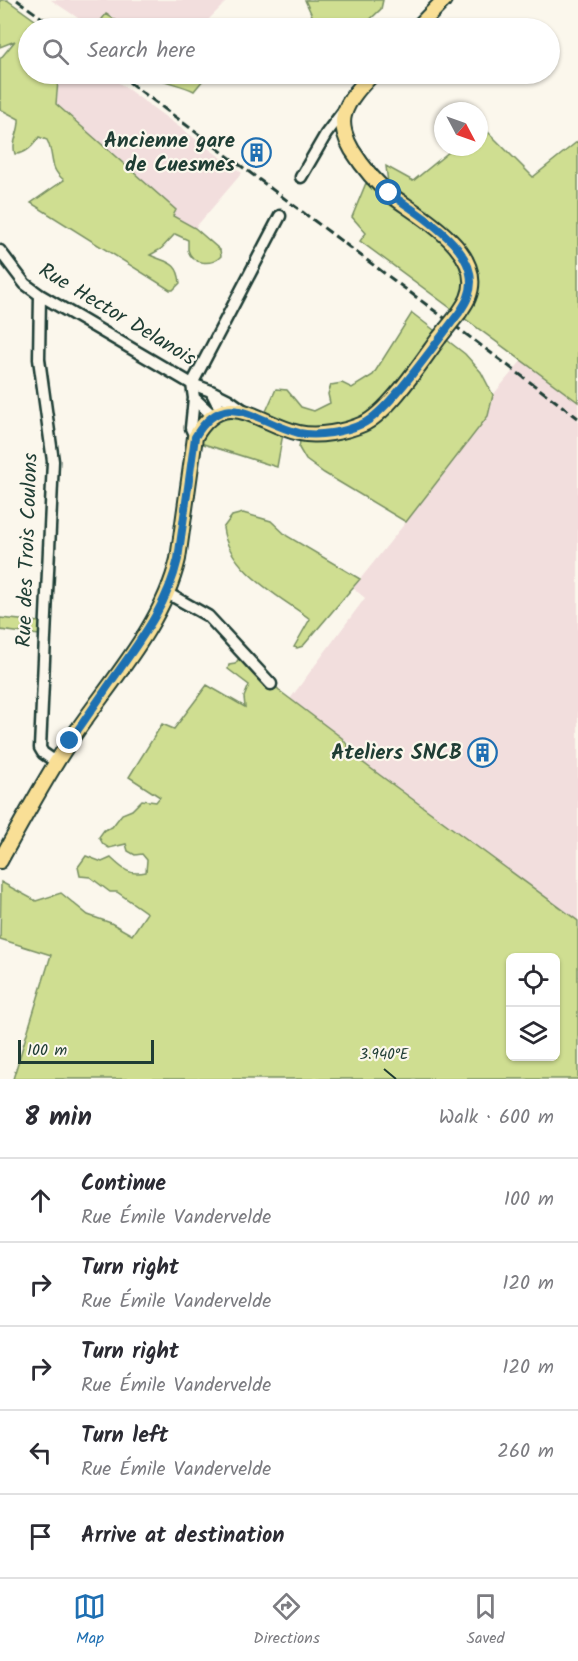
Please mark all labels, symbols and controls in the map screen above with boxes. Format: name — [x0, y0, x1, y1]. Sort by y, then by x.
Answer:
search box — [18, 18, 560, 84]
text: Search here — [87, 34, 195, 69]
icon: search — [39, 35, 72, 68]
north arrow — [434, 102, 488, 156]
place label: Ancienne gare de Cuesmes — [104, 125, 235, 182]
building icon: Ancienne gare de Cuesmes — [240, 137, 272, 169]
route start — [375, 179, 401, 205]
street label: Rue Hector Delanois — [32, 255, 202, 375]
street label: Rue des Trois Coulons — [8, 452, 48, 648]
route end — [56, 727, 82, 753]
place label: Ateliers SNCB — [331, 737, 462, 770]
building icon: Ateliers SNCB — [467, 737, 499, 769]
map controls — [506, 953, 560, 1061]
button: locate — [506, 953, 560, 1007]
button: layers — [506, 1007, 560, 1061]
scale bar — [18, 1037, 154, 1064]
text: 100 m — [27, 1038, 67, 1063]
text: 3.940°E — [359, 1043, 410, 1067]
text: 8 min — [24, 1097, 92, 1139]
text: Walk · 600 m — [439, 1102, 554, 1134]
text: Continue — [81, 1167, 166, 1202]
icon: ahead — [24, 1184, 57, 1217]
text: 100 m — [504, 1184, 554, 1216]
text: Rue Émile Vandervelde — [81, 1202, 271, 1234]
text: Turn right — [81, 1251, 179, 1286]
icon: right — [24, 1268, 57, 1301]
text: 120 m — [502, 1268, 554, 1300]
text: Rue Émile Vandervelde — [81, 1286, 271, 1318]
text: Turn right — [81, 1335, 179, 1370]
icon: right — [24, 1352, 57, 1385]
text: 120 m — [502, 1352, 554, 1384]
text: Rue Émile Vandervelde — [81, 1370, 271, 1402]
text: Turn left — [81, 1419, 168, 1454]
icon: left — [24, 1436, 57, 1469]
text: 260 m — [497, 1436, 554, 1468]
text: Rue Émile Vandervelde — [81, 1454, 271, 1486]
text: Arrive at destination — [81, 1519, 284, 1554]
icon: arrive — [24, 1520, 57, 1553]
tab: Map — [73, 1590, 106, 1651]
tab: Directions — [253, 1590, 320, 1651]
tab: Saved — [467, 1590, 505, 1651]

